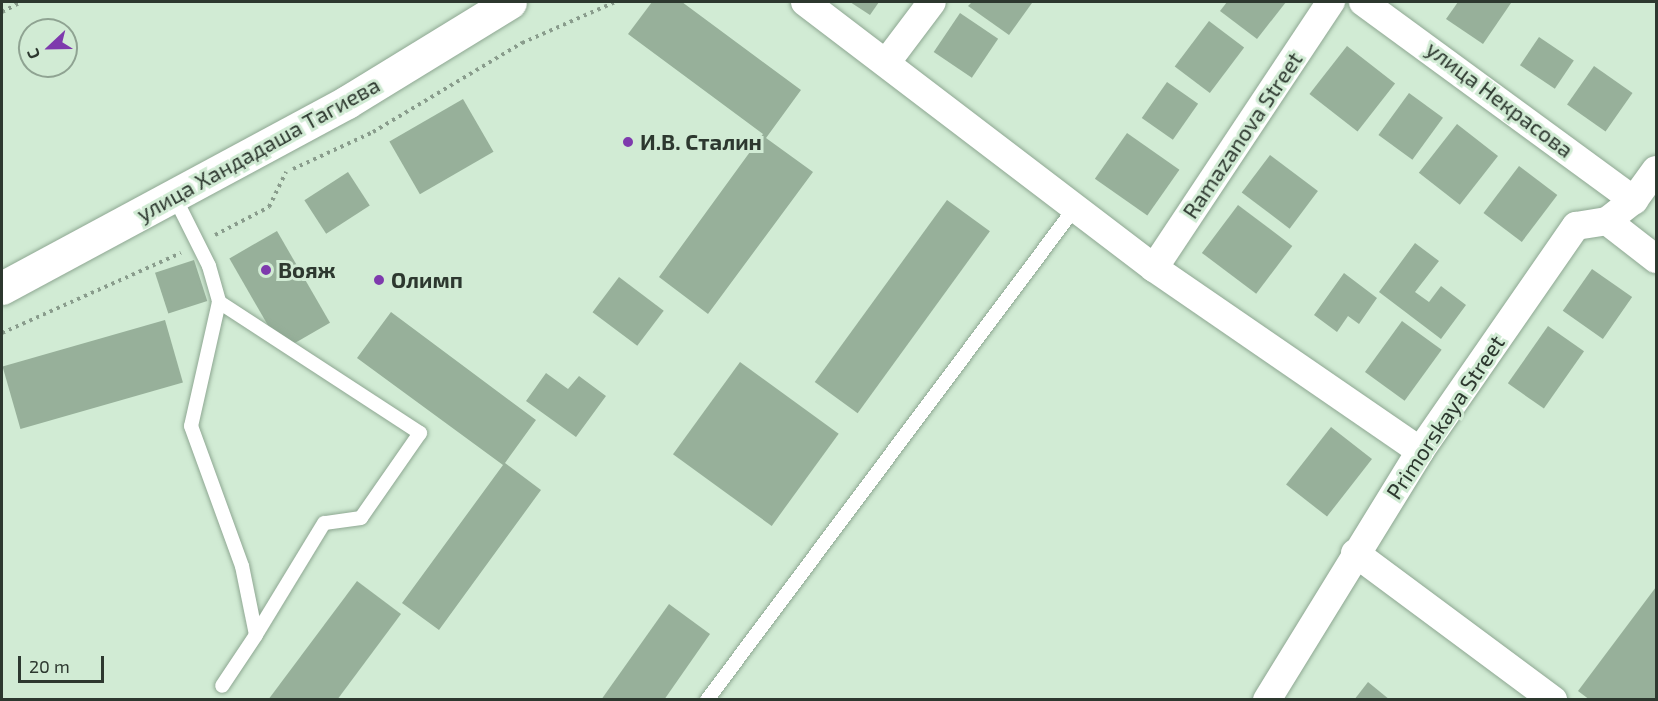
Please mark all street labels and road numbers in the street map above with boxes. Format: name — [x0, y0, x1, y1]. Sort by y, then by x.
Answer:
street label: улица Некрасова — [1421, 35, 1579, 163]
street label: Ramazanova Street — [1176, 47, 1308, 223]
street label: улица Хандадаша Тагиева — [132, 71, 384, 227]
street label: Primorskaya Street — [1380, 330, 1510, 504]

